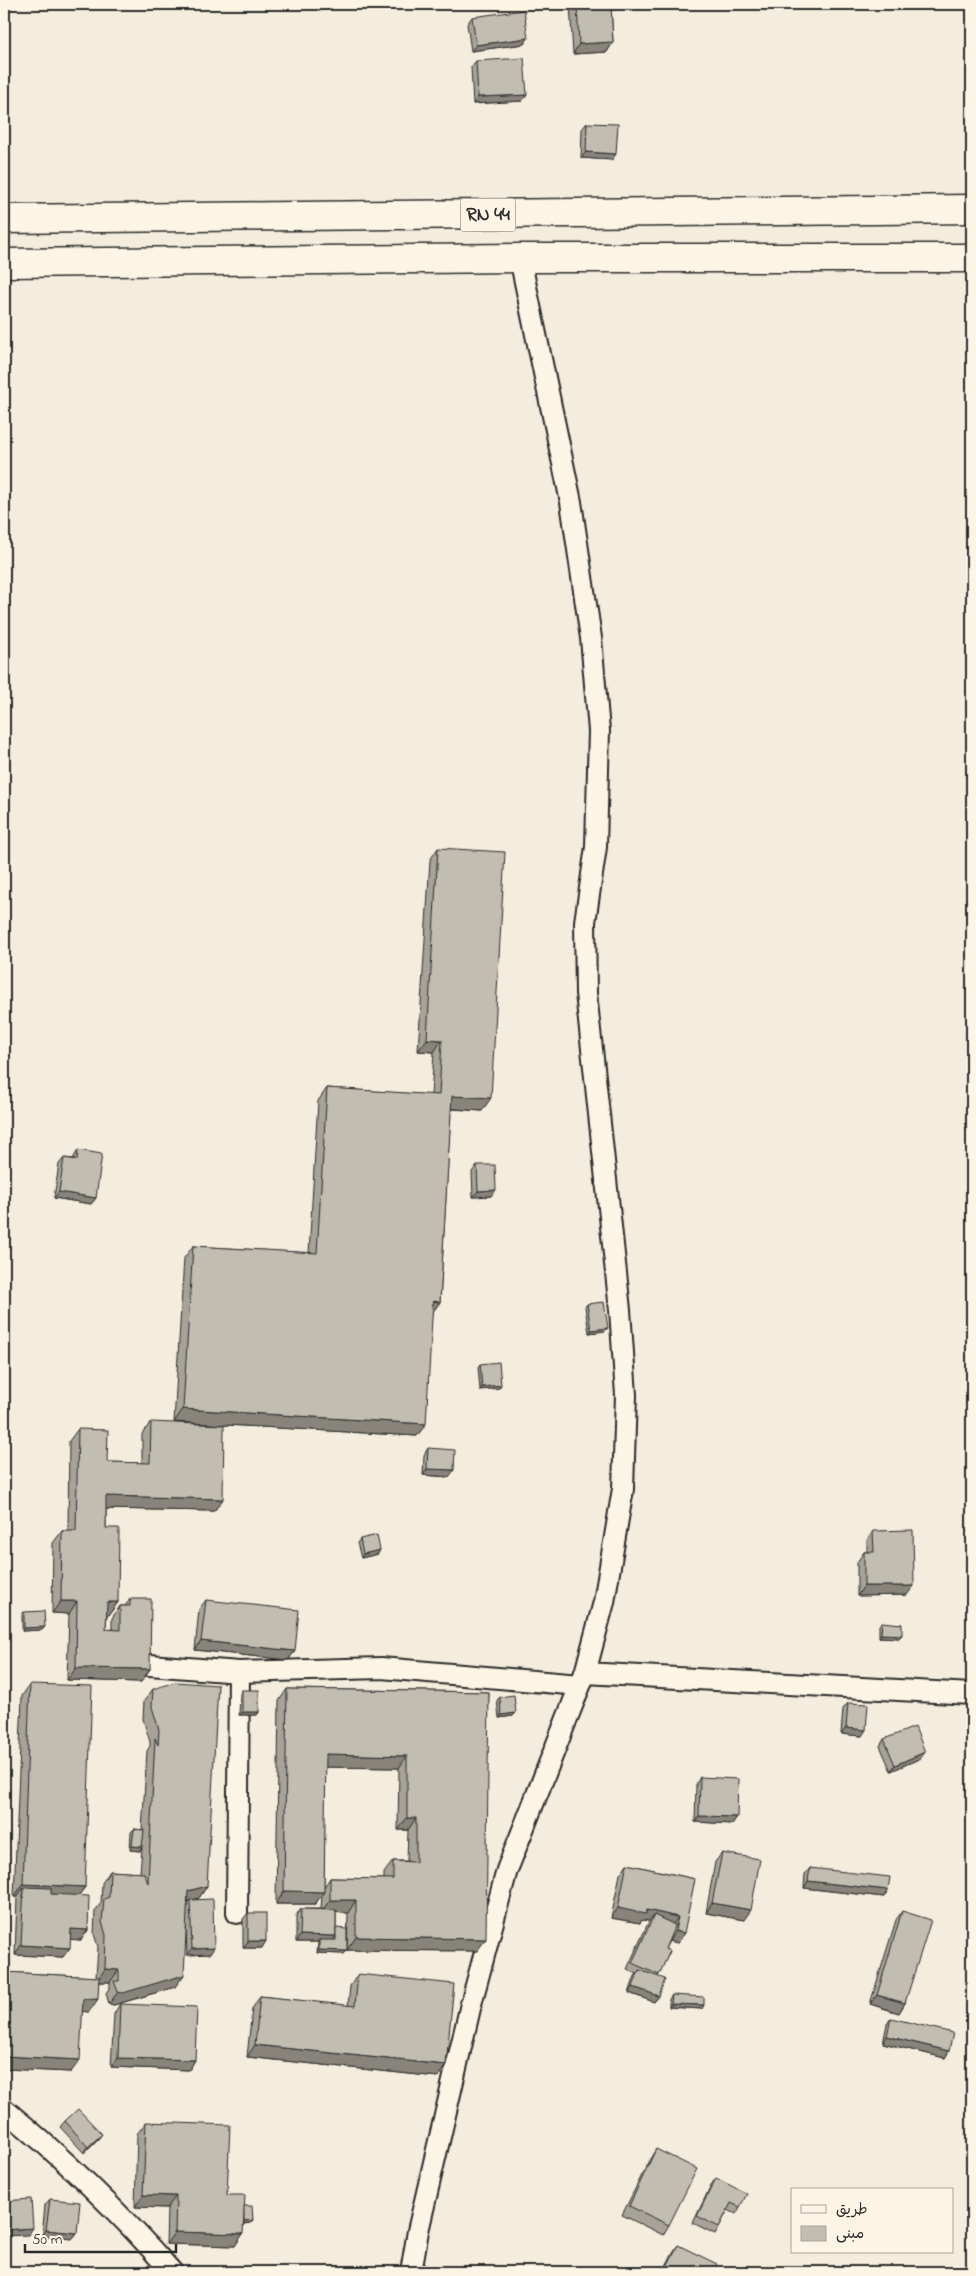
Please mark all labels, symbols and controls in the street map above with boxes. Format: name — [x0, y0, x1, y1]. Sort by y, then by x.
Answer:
road number: RN 44 — [460, 198, 516, 232]
legend — [791, 2188, 954, 2254]
text: طريق — [836, 2199, 868, 2221]
scale bar — [25, 2221, 176, 2253]
text: مبنى — [836, 2223, 864, 2245]
text: 50 m — [32, 2229, 63, 2251]

